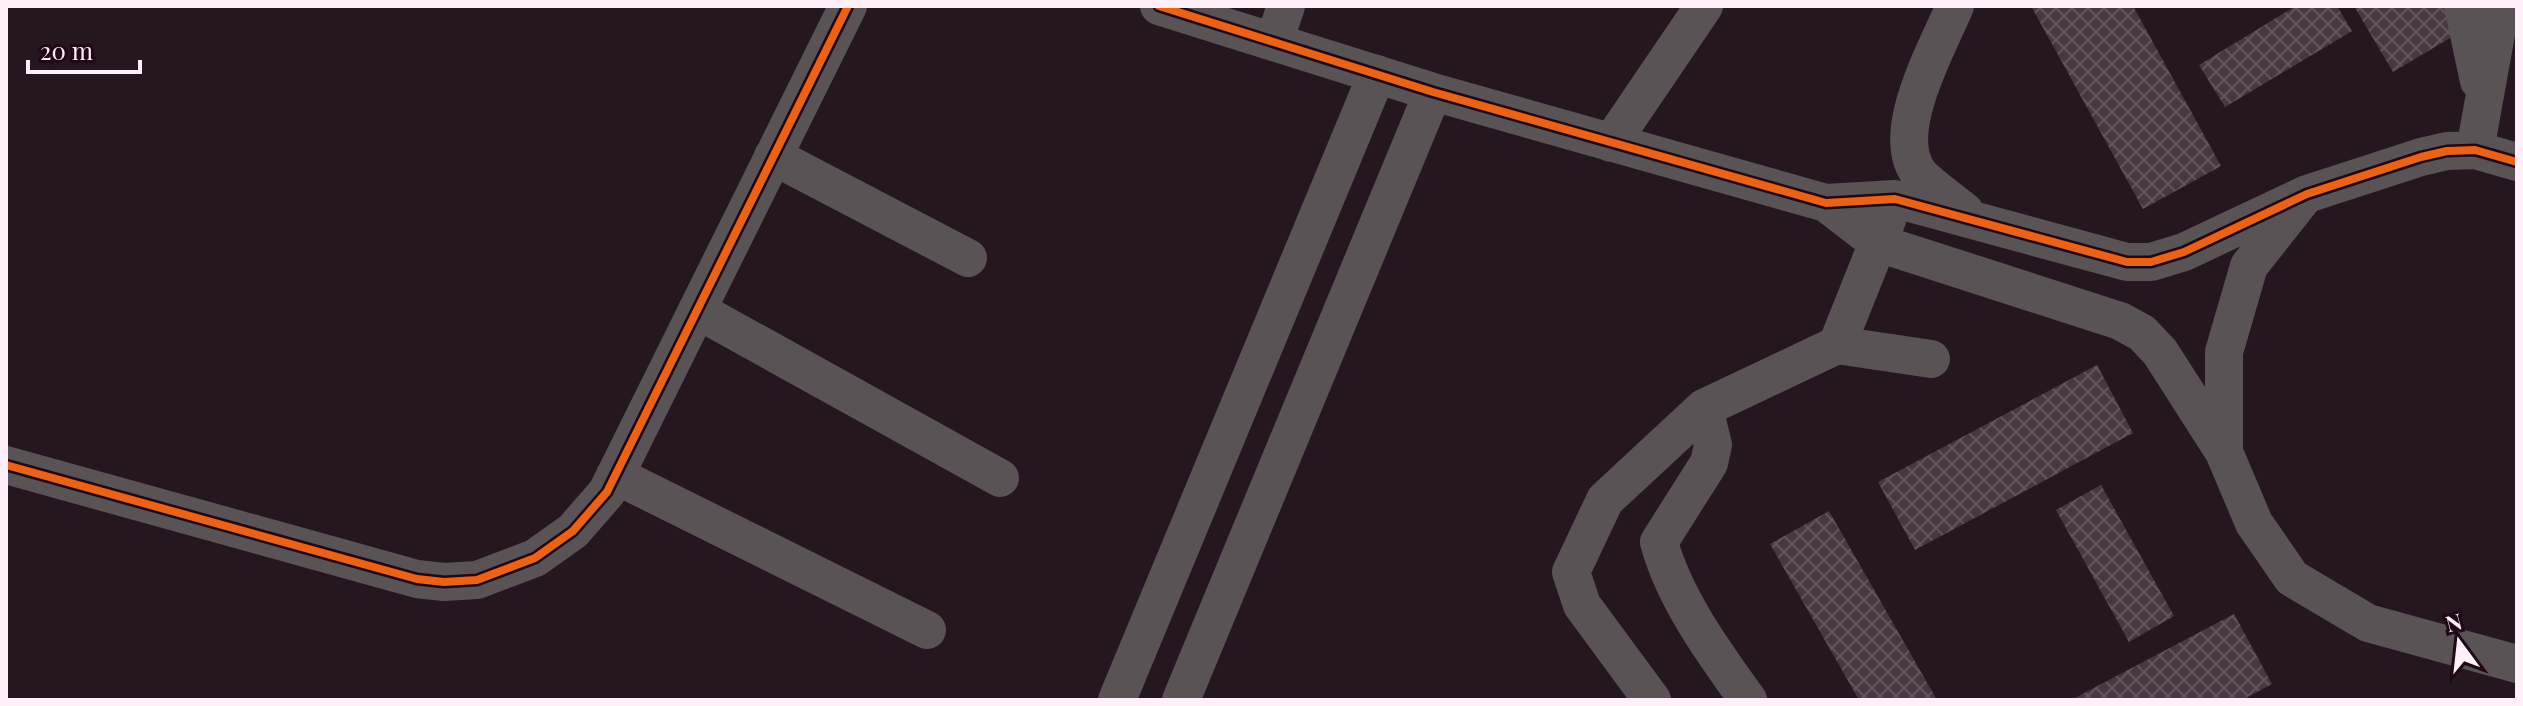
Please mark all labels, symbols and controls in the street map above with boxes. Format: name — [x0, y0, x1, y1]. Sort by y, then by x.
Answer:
scale bar — [28, 24, 140, 74]
text: 20 m — [40, 34, 93, 66]
north arrow — [2419, 602, 2499, 682]
text: N — [2442, 605, 2465, 638]

